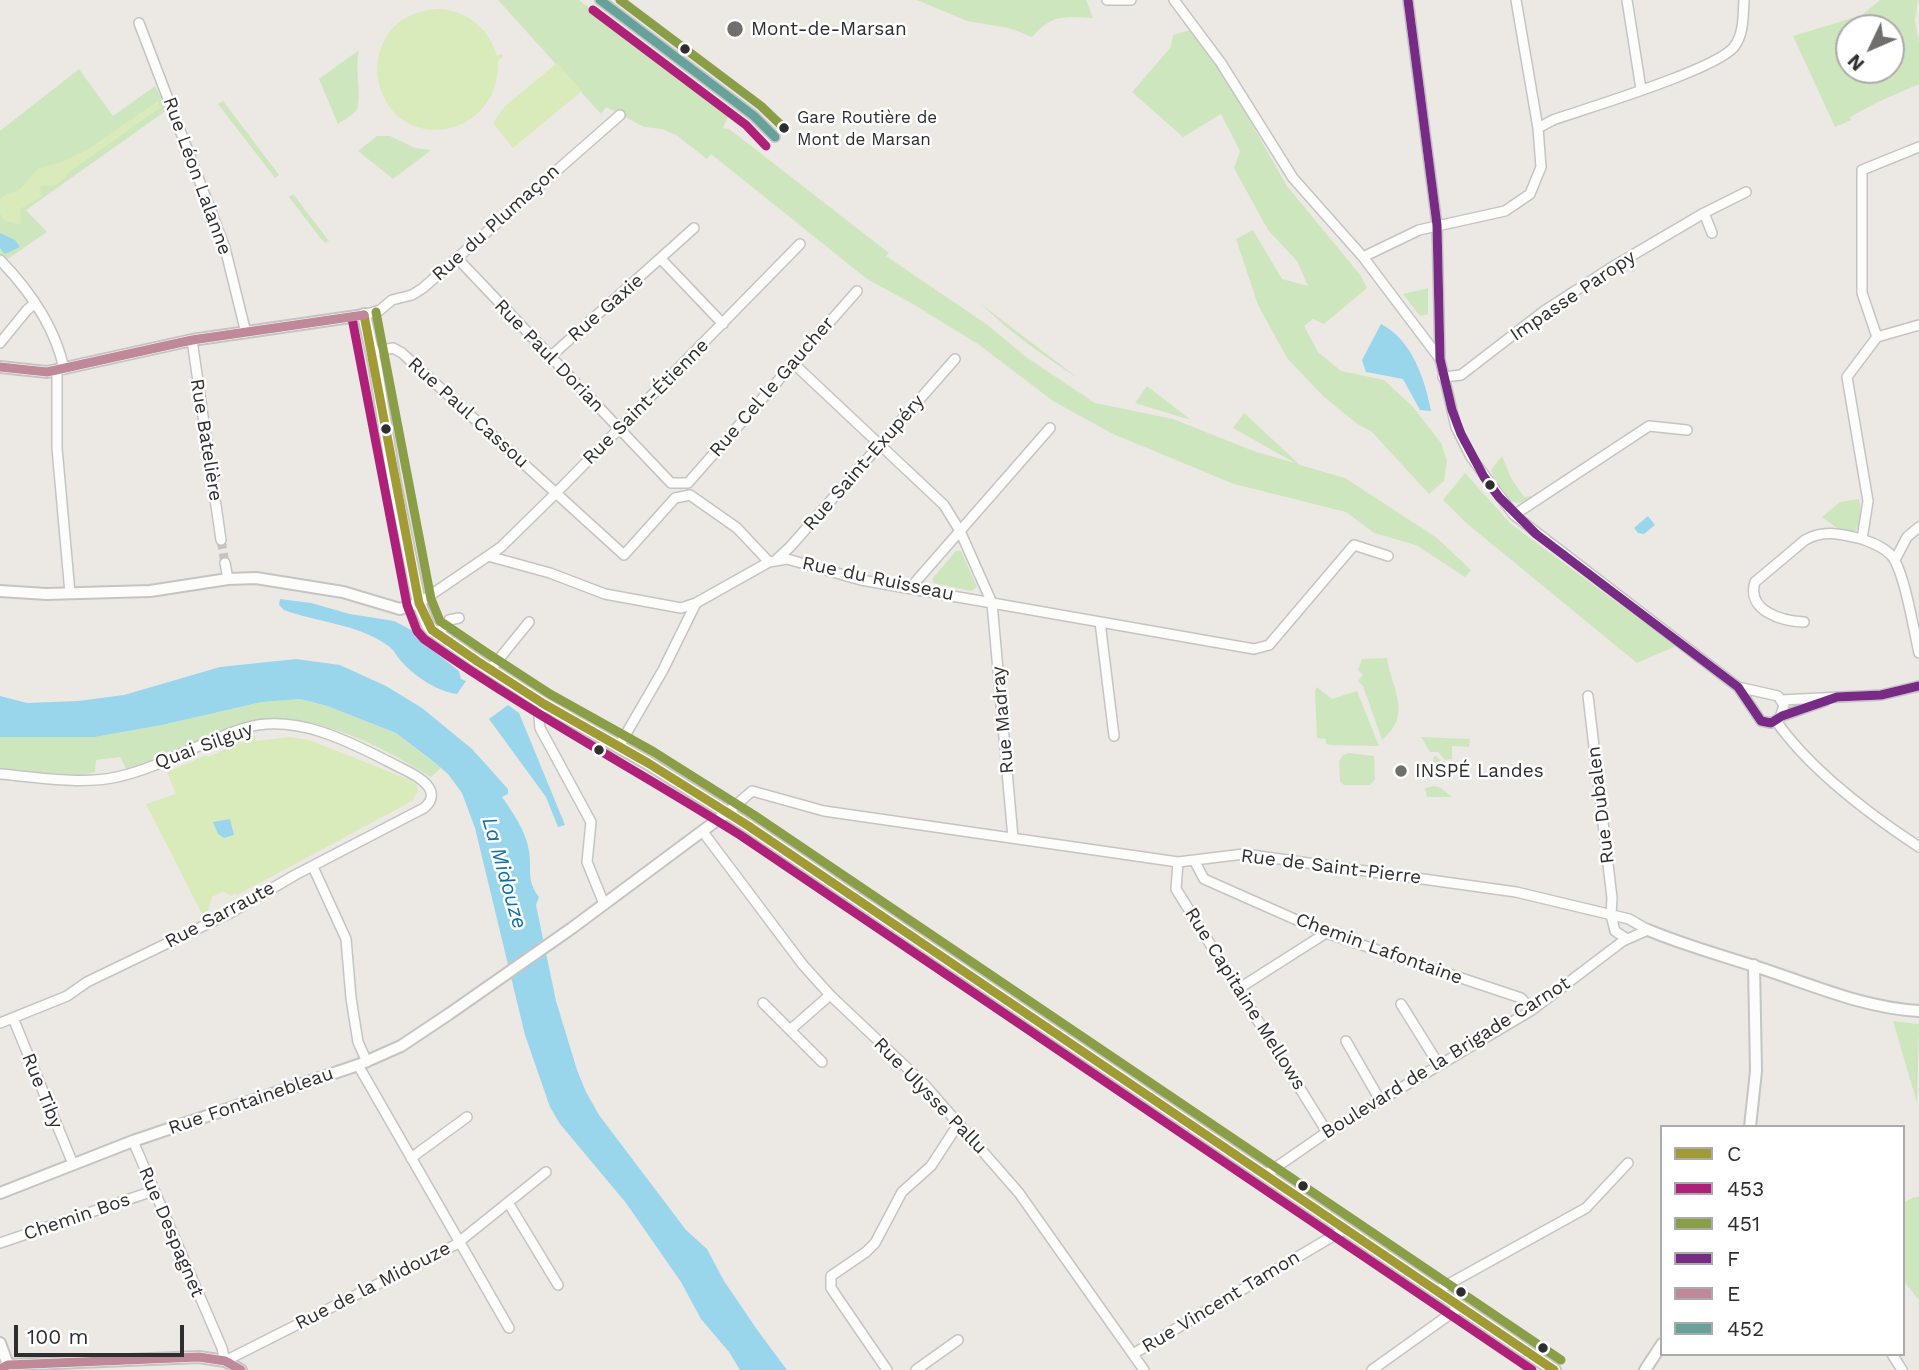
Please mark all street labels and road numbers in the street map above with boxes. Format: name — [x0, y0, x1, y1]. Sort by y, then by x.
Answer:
street label: Rue Léon Lalanne — [158, 94, 236, 258]
street label: Rue du Plumaçon — [428, 160, 564, 286]
street label: Impasse Paropy — [1506, 246, 1640, 346]
street label: Rue Gaxie — [564, 269, 648, 347]
street label: Rue Paul Dorian — [489, 295, 609, 417]
street label: Rue Cel le Gaucher — [705, 312, 839, 462]
street label: Rue Saint-Étienne — [578, 334, 714, 470]
street label: Rue Paul Cassou — [403, 353, 533, 473]
street label: Rue Batelière — [185, 377, 227, 503]
street label: Rue Saint-Exupéry — [799, 390, 929, 536]
street label: Rue du Ruisseau — [800, 552, 956, 606]
street label: Rue Madray — [987, 665, 1019, 775]
street label: Quai Silguy — [152, 718, 256, 774]
street label: Rue Dubalen — [1582, 745, 1620, 865]
street label: Rue de Saint-Pierre — [1240, 845, 1422, 889]
street label: Rue Sarraute — [161, 877, 279, 953]
street label: Rue Capitaine Mellows — [1179, 904, 1311, 1094]
street label: Chemin Lafontaine — [1292, 908, 1466, 990]
street label: Boulevard de la Brigade Carnot — [1318, 972, 1574, 1144]
street label: Rue Ulysse Pallu — [869, 1033, 991, 1159]
street label: Rue Tiby — [17, 1050, 67, 1132]
street label: Rue Fontainebleau — [166, 1062, 336, 1140]
street label: Rue Despagnet — [133, 1163, 209, 1301]
street label: Chemin Bos — [21, 1188, 133, 1246]
street label: Rue de la Midouze — [292, 1237, 454, 1335]
street label: Rue Vincent Tamon — [1138, 1246, 1304, 1358]

